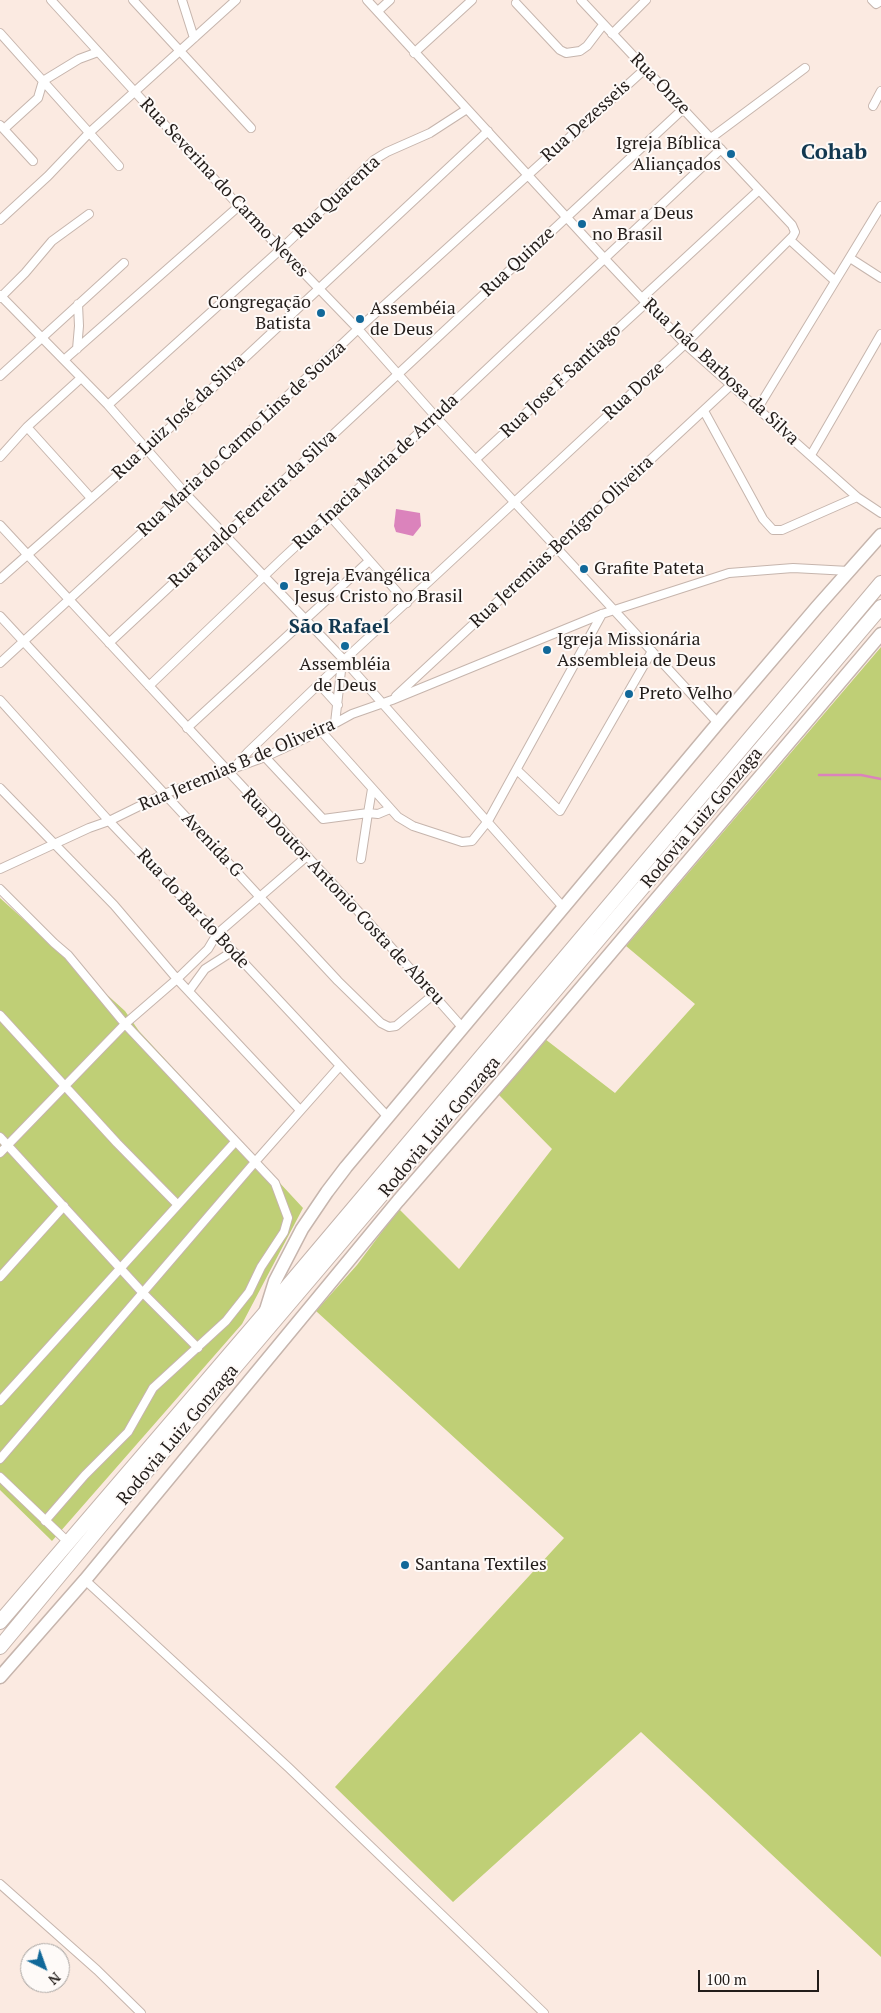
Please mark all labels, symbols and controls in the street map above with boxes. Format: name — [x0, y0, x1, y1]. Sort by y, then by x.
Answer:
street label: Rua Onze — [626, 49, 694, 119]
street label: Rua Dezesseis — [537, 75, 635, 167]
street label: Rua Severina do Carmo Neves — [135, 94, 313, 282]
place label: Igreja Bíblica Aliançados — [616, 133, 721, 176]
district label: Cohab — [801, 140, 867, 166]
marker: Igreja Bíblica Aliançados — [725, 148, 737, 160]
street label: Rua Quarenta — [289, 151, 385, 243]
place label: Amar a Deus no Brasil — [592, 203, 694, 245]
marker: Amar a Deus no Brasil — [576, 218, 588, 230]
street label: Rua Quinze — [477, 223, 559, 301]
place label: Congregação Batista — [208, 292, 311, 334]
street label: Rua João Barbosa da Silva — [639, 294, 803, 450]
place label: Assembéia de Deus — [370, 298, 456, 340]
marker: Congregação Batista — [315, 307, 327, 319]
marker: Assembéia de Deus — [354, 313, 366, 325]
street label: Rua Jose F Santiago — [496, 320, 626, 442]
street label: Rua Maria do Carmo Lins de Souza — [133, 337, 351, 541]
street label: Rua Luiz José da Silva — [108, 350, 250, 484]
street label: Rua Doze — [599, 357, 669, 425]
street label: Rua Inacia Maria de Arruda — [289, 390, 463, 554]
street label: Rua Eraldo Ferreira da Silva — [165, 426, 341, 592]
street label: Rua Jeremias Benígno Oliveira — [466, 451, 658, 633]
place label: Grafite Pateta — [594, 558, 705, 580]
marker: Grafite Pateta — [578, 563, 590, 575]
place label: Igreja Evangélica Jesus Cristo no Brasil — [294, 565, 463, 608]
marker: Igreja Evangélica Jesus Cristo no Brasil — [278, 580, 290, 592]
district label: São Rafael — [289, 615, 389, 639]
place label: Igreja Missionária Assembleia de Deus — [557, 629, 716, 672]
marker: Assembléia de Deus — [339, 640, 351, 652]
marker: Igreja Missionária Assembleia de Deus — [541, 644, 553, 656]
place label: Assembléia de Deus — [299, 654, 391, 696]
place label: Preto Velho — [639, 683, 732, 705]
marker: Preto Velho — [623, 688, 635, 700]
street label: Rua Jeremias B de Oliveira — [136, 714, 338, 816]
street label: Rodovia Luiz Gonzaga — [637, 743, 767, 893]
street label: Rua Doutor Antonio Costa de Abreu — [237, 785, 449, 1009]
street label: Avenida G — [177, 808, 247, 882]
street label: Rua do Bar do Bode — [132, 845, 254, 973]
street label: Rodovia Luiz Gonzaga — [375, 1052, 505, 1202]
street label: Rodovia Luiz Gonzaga — [113, 1360, 243, 1510]
place label: Santana Textiles — [415, 1554, 547, 1576]
marker: Santana Textiles — [399, 1559, 411, 1571]
north arrow — [20, 1943, 70, 1993]
scale bar — [701, 1960, 822, 1992]
text: N — [44, 1968, 65, 1989]
text: 100 m — [706, 1969, 747, 1989]

